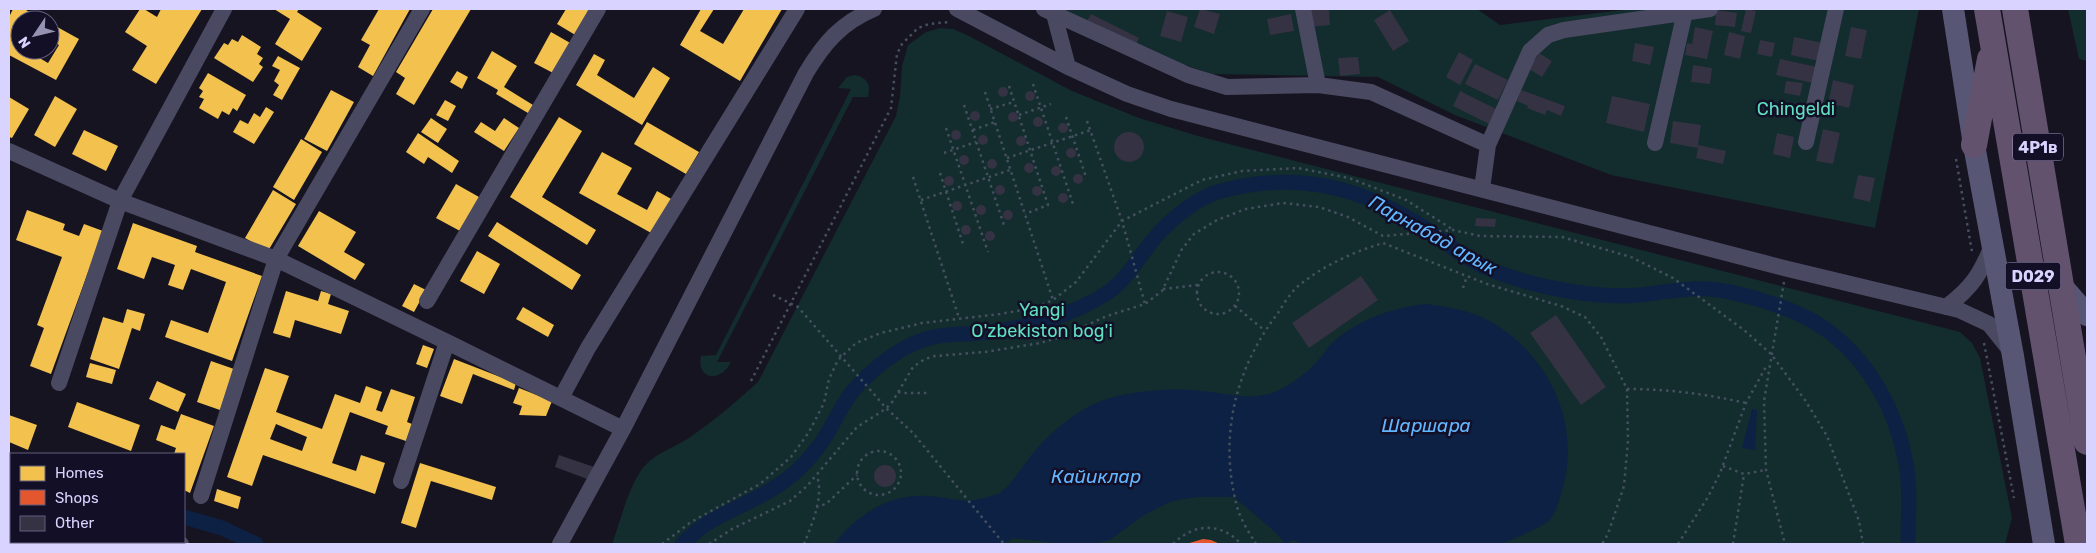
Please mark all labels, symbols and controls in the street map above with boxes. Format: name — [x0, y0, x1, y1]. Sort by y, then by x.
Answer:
north arrow — [10, 10, 60, 60]
text: N — [15, 33, 35, 51]
park label: Chingeldi — [1757, 98, 1835, 120]
road number: 4Р1в — [2013, 134, 2063, 160]
water label: Парнабад арык — [1365, 190, 1502, 280]
road number: D029 — [2006, 262, 2060, 290]
park label: Yangi O'zbekiston bog'i — [971, 299, 1113, 342]
water label: Шаршара — [1381, 414, 1471, 437]
legend — [10, 453, 185, 543]
text: Homes — [55, 464, 104, 482]
water label: Кайиклар — [1051, 465, 1141, 488]
text: Shops — [55, 489, 99, 507]
text: Other — [55, 514, 95, 532]

